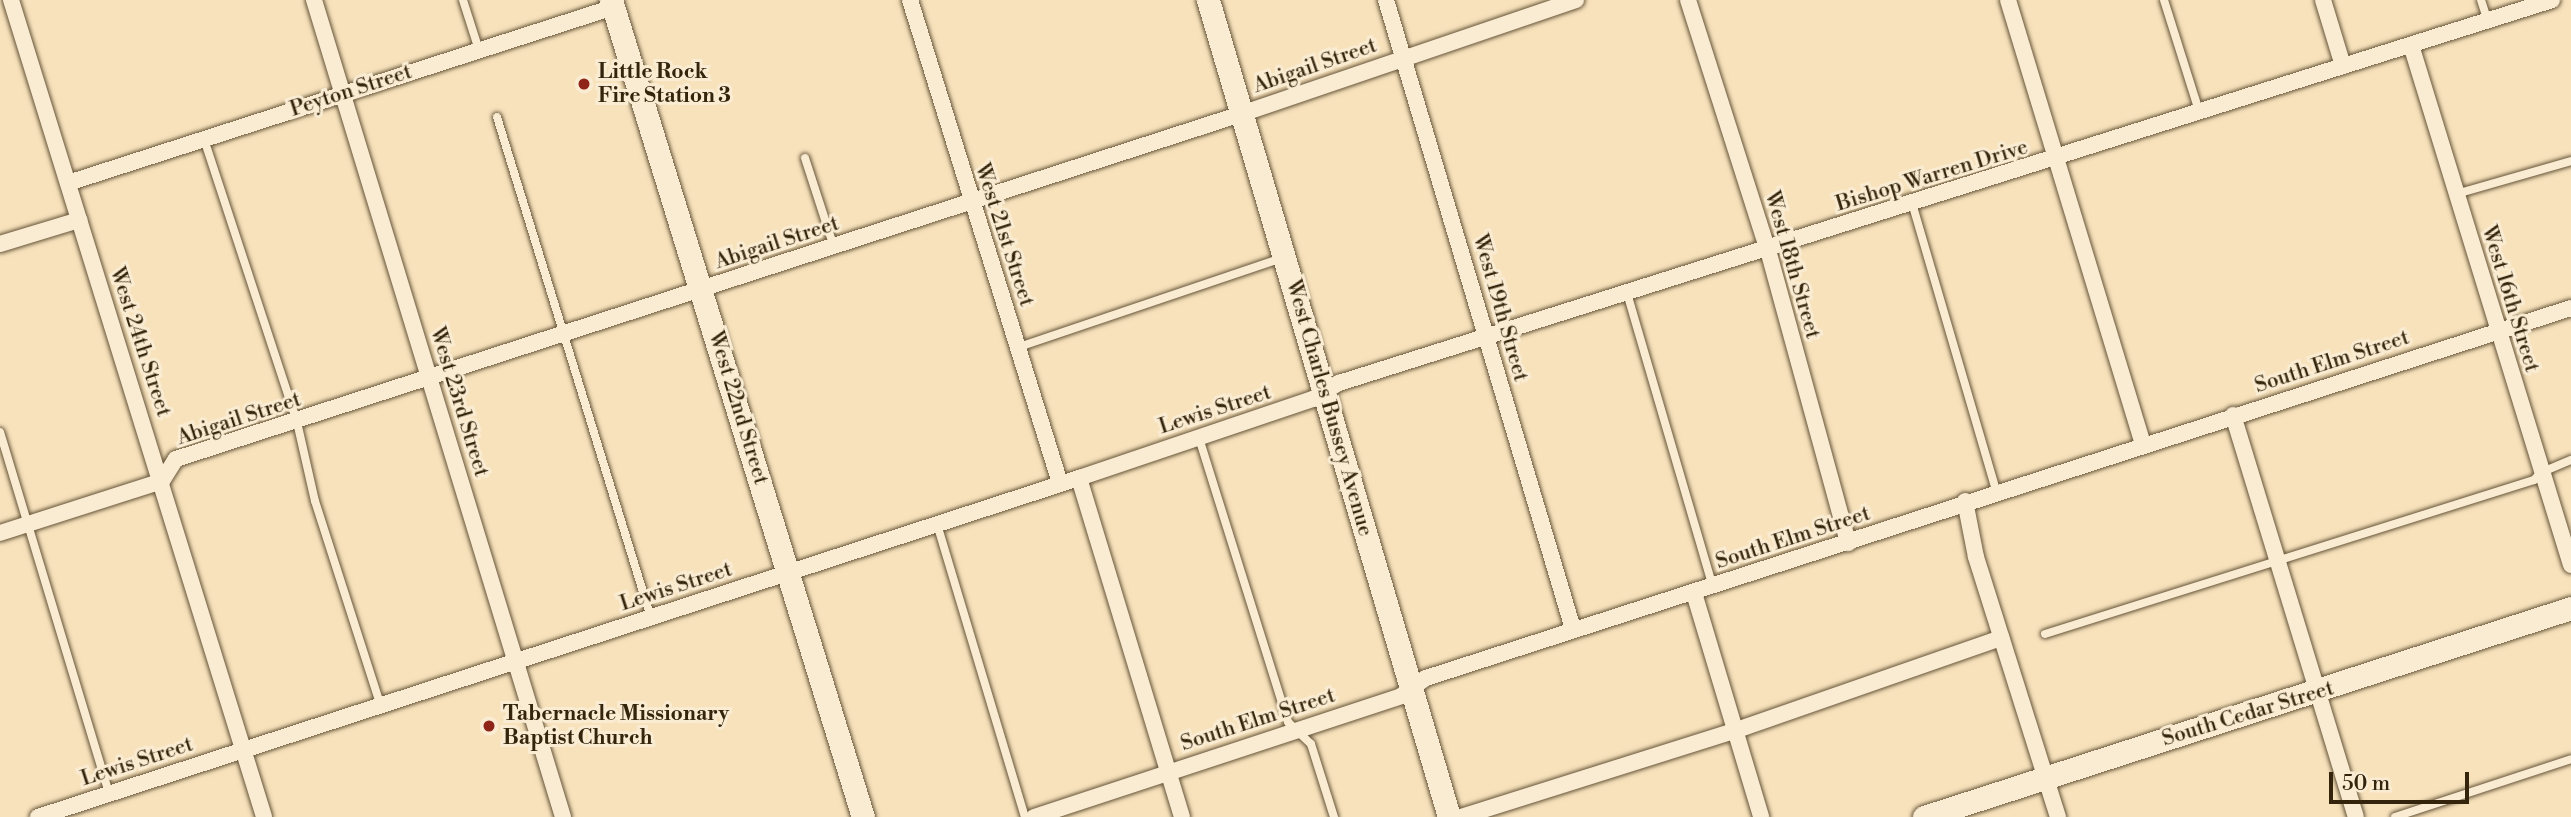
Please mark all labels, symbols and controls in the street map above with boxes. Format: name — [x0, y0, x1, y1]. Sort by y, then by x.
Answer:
street label: Abigail Street — [1250, 33, 1380, 99]
street label: Peyton Street — [287, 59, 415, 123]
place label: Little Rock Fire Station 3 — [598, 59, 731, 109]
marker: Little Rock Fire Station 3 — [576, 76, 592, 92]
street label: Bishop Warren Drive — [1833, 135, 2031, 217]
street label: West 21st Street — [969, 160, 1039, 310]
street label: West 18th Street — [1759, 188, 1825, 342]
street label: Abigail Street — [712, 211, 842, 275]
street label: West 16th Street — [2476, 223, 2544, 375]
street label: West 19th Street — [1467, 231, 1533, 385]
street label: West 24th Street — [104, 264, 176, 420]
street label: West Charles Bussey Avenue — [1280, 277, 1378, 539]
street label: West 23rd Street — [424, 324, 494, 480]
street label: South Elm Street — [2252, 325, 2412, 399]
street label: West 22nd Street — [703, 328, 773, 488]
street label: Lewis Street — [1156, 380, 1274, 440]
street label: Abigail Street — [174, 387, 304, 451]
street label: South Elm Street — [1713, 501, 1873, 575]
street label: Lewis Street — [617, 557, 735, 617]
street label: South Cedar Street — [2159, 676, 2337, 752]
street label: South Elm Street — [1178, 683, 1338, 757]
place label: Tabernacle Missionary Baptist Church — [503, 701, 729, 751]
marker: Tabernacle Missionary Baptist Church — [481, 718, 497, 734]
street label: Lewis Street — [78, 732, 196, 792]
scale bar — [2333, 758, 2473, 802]
text: 50 m — [2342, 771, 2390, 797]

